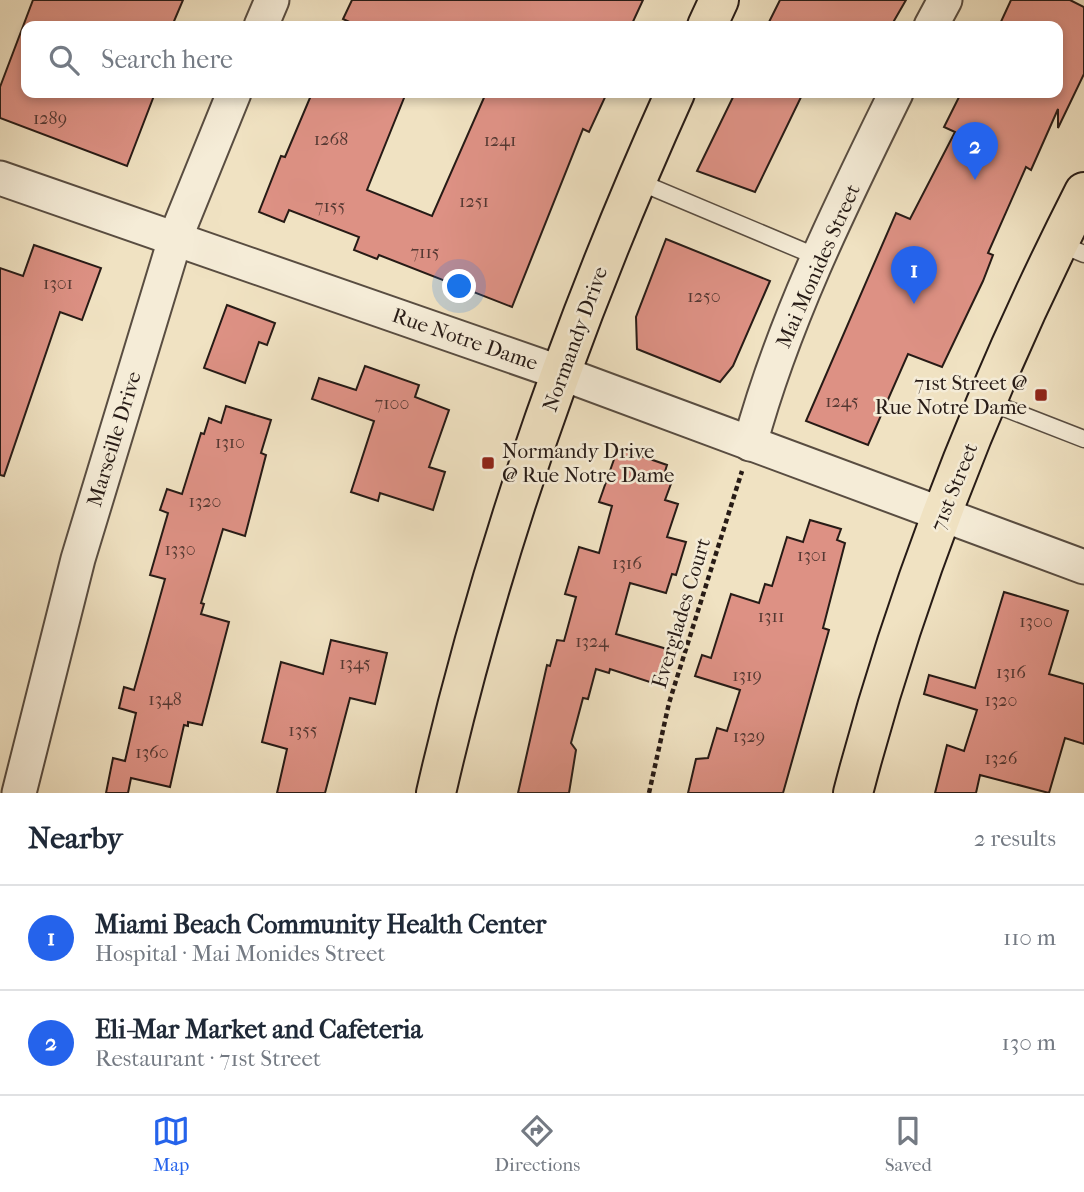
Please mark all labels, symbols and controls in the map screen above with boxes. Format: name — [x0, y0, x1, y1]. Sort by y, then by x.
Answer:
search box — [21, 21, 1063, 98]
icon: search — [45, 41, 83, 79]
text: Search here — [101, 44, 233, 75]
house number: 1289 — [33, 108, 67, 129]
pin: 2 — [952, 122, 998, 180]
house number: 1268 — [314, 129, 348, 150]
house number: 1241 — [484, 130, 516, 151]
street label: Mai Monides Street — [771, 180, 865, 352]
house number: 1251 — [459, 191, 489, 212]
house number: 7155 — [315, 196, 345, 217]
house number: 7115 — [410, 242, 440, 263]
pin: 1 — [891, 246, 937, 304]
street label: Normandy Drive — [538, 263, 612, 415]
your location — [442, 269, 476, 303]
house number: 1301 — [43, 273, 73, 294]
house number: 1250 — [687, 286, 721, 307]
street label: Rue Notre Dame — [389, 303, 541, 375]
street label: Marseille Drive — [82, 369, 146, 509]
place label: 71st Street @ Rue Notre Dame — [875, 371, 1027, 419]
marker: 71st Street @ Rue Notre Dame — [1033, 387, 1049, 403]
house number: 1245 — [825, 391, 859, 412]
house number: 7100 — [375, 393, 409, 414]
house number: 1310 — [215, 432, 245, 453]
place label: Normandy Drive @ Rue Notre Dame — [502, 439, 675, 487]
street label: 71st Street — [925, 439, 983, 535]
marker: Normandy Drive @ Rue Notre Dame — [480, 455, 496, 471]
house number: 1320 — [189, 491, 222, 512]
street label: Everglades Court — [647, 535, 715, 691]
house number: 1330 — [164, 539, 196, 560]
house number: 1301 — [797, 545, 827, 566]
house number: 1316 — [612, 553, 642, 574]
house number: 1311 — [758, 606, 784, 627]
house number: 1300 — [1019, 611, 1053, 632]
house number: 1324 — [575, 631, 609, 652]
house number: 1345 — [339, 653, 371, 674]
house number: 1316 — [996, 662, 1026, 683]
house number: 1319 — [732, 665, 762, 686]
house number: 1348 — [148, 689, 182, 710]
house number: 1320 — [985, 690, 1018, 711]
house number: 1355 — [288, 720, 318, 741]
house number: 1329 — [733, 726, 765, 747]
house number: 1360 — [135, 742, 169, 763]
house number: 1326 — [985, 748, 1018, 769]
text: Nearby — [28, 821, 123, 856]
text: 2 results — [974, 825, 1056, 852]
text: Miami Beach Community Health Center — [95, 909, 546, 940]
text: 1 — [47, 924, 55, 951]
text: 110 m — [1003, 924, 1056, 951]
text: Hospital · Mai Monides Street — [95, 940, 386, 967]
text: Eli-Mar Market and Cafeteria — [95, 1014, 423, 1045]
text: 2 — [45, 1029, 57, 1056]
text: 130 m — [1002, 1029, 1056, 1056]
text: Restaurant · 71st Street — [95, 1045, 321, 1072]
tab: Map — [152, 1112, 190, 1176]
tab: Directions — [495, 1112, 580, 1176]
tab: Saved — [885, 1112, 932, 1176]

